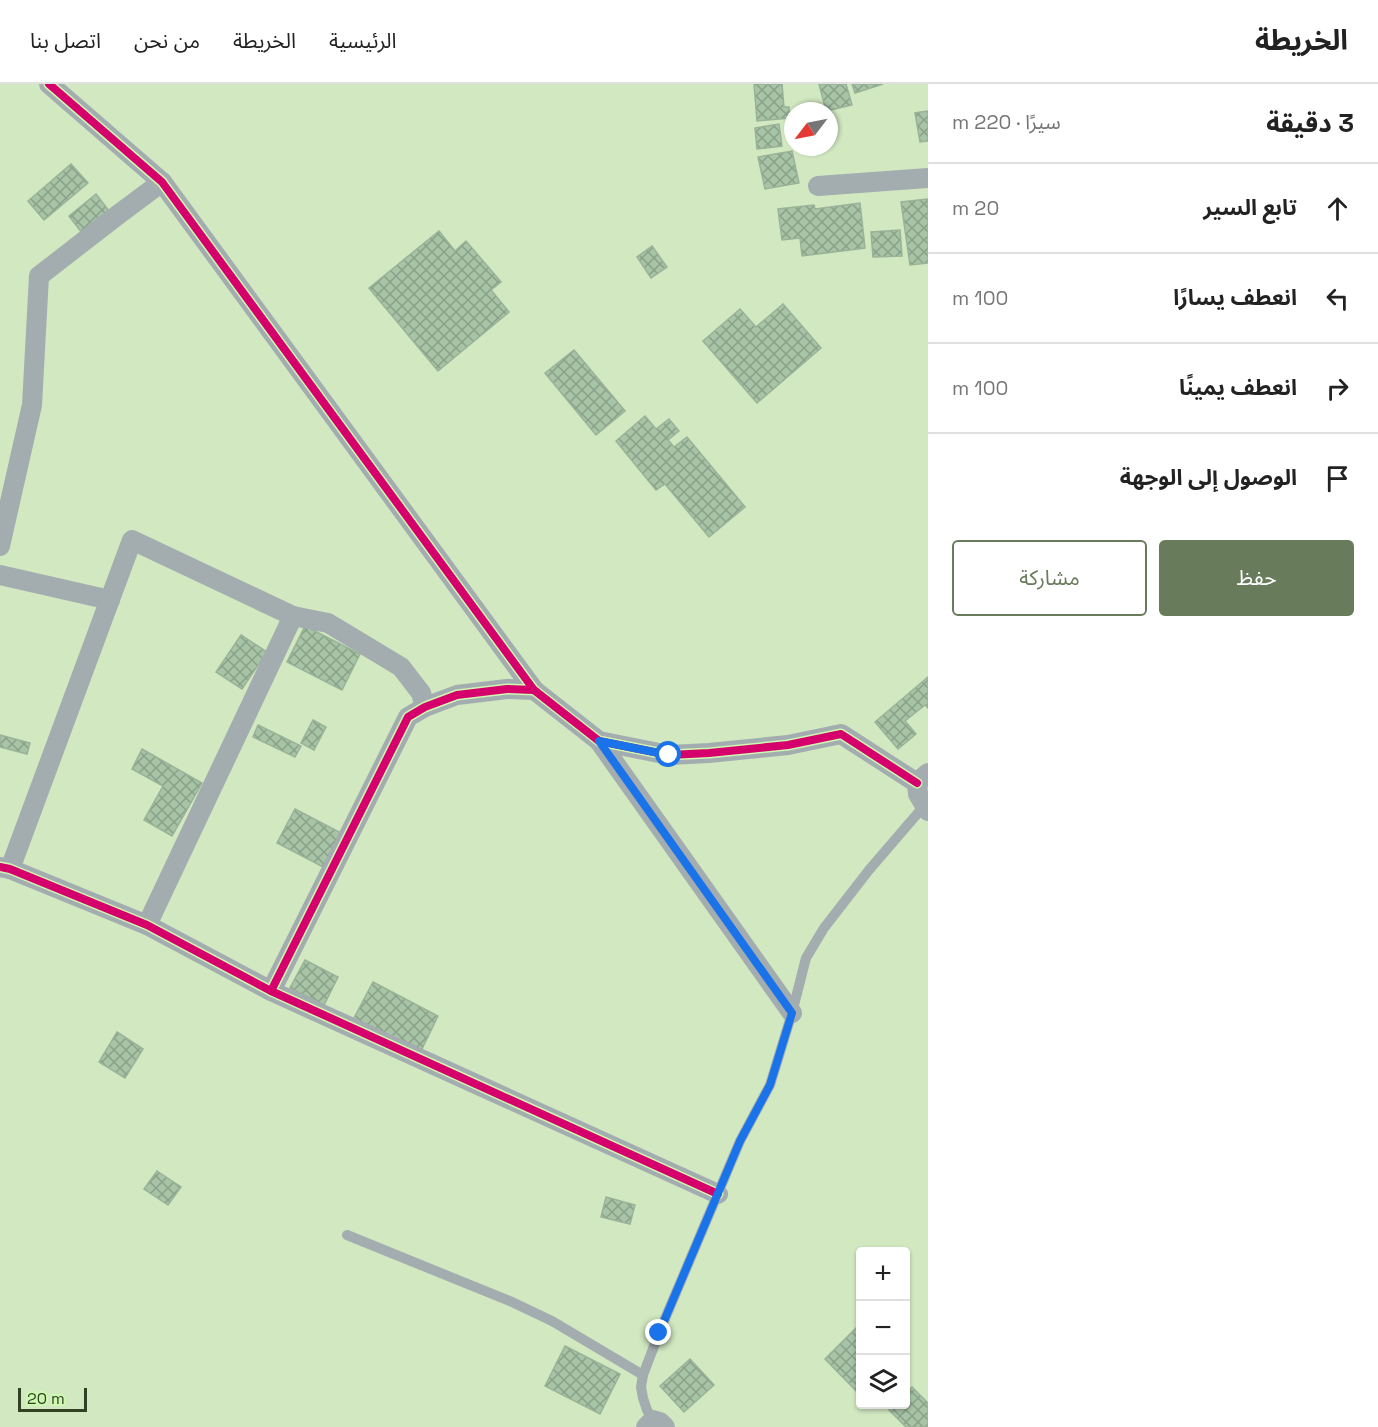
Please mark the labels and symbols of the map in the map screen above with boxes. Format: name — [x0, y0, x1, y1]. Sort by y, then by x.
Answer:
north arrow — [784, 102, 838, 156]
route start — [655, 741, 681, 767]
route end — [645, 1319, 671, 1345]
scale bar — [18, 1385, 87, 1412]

